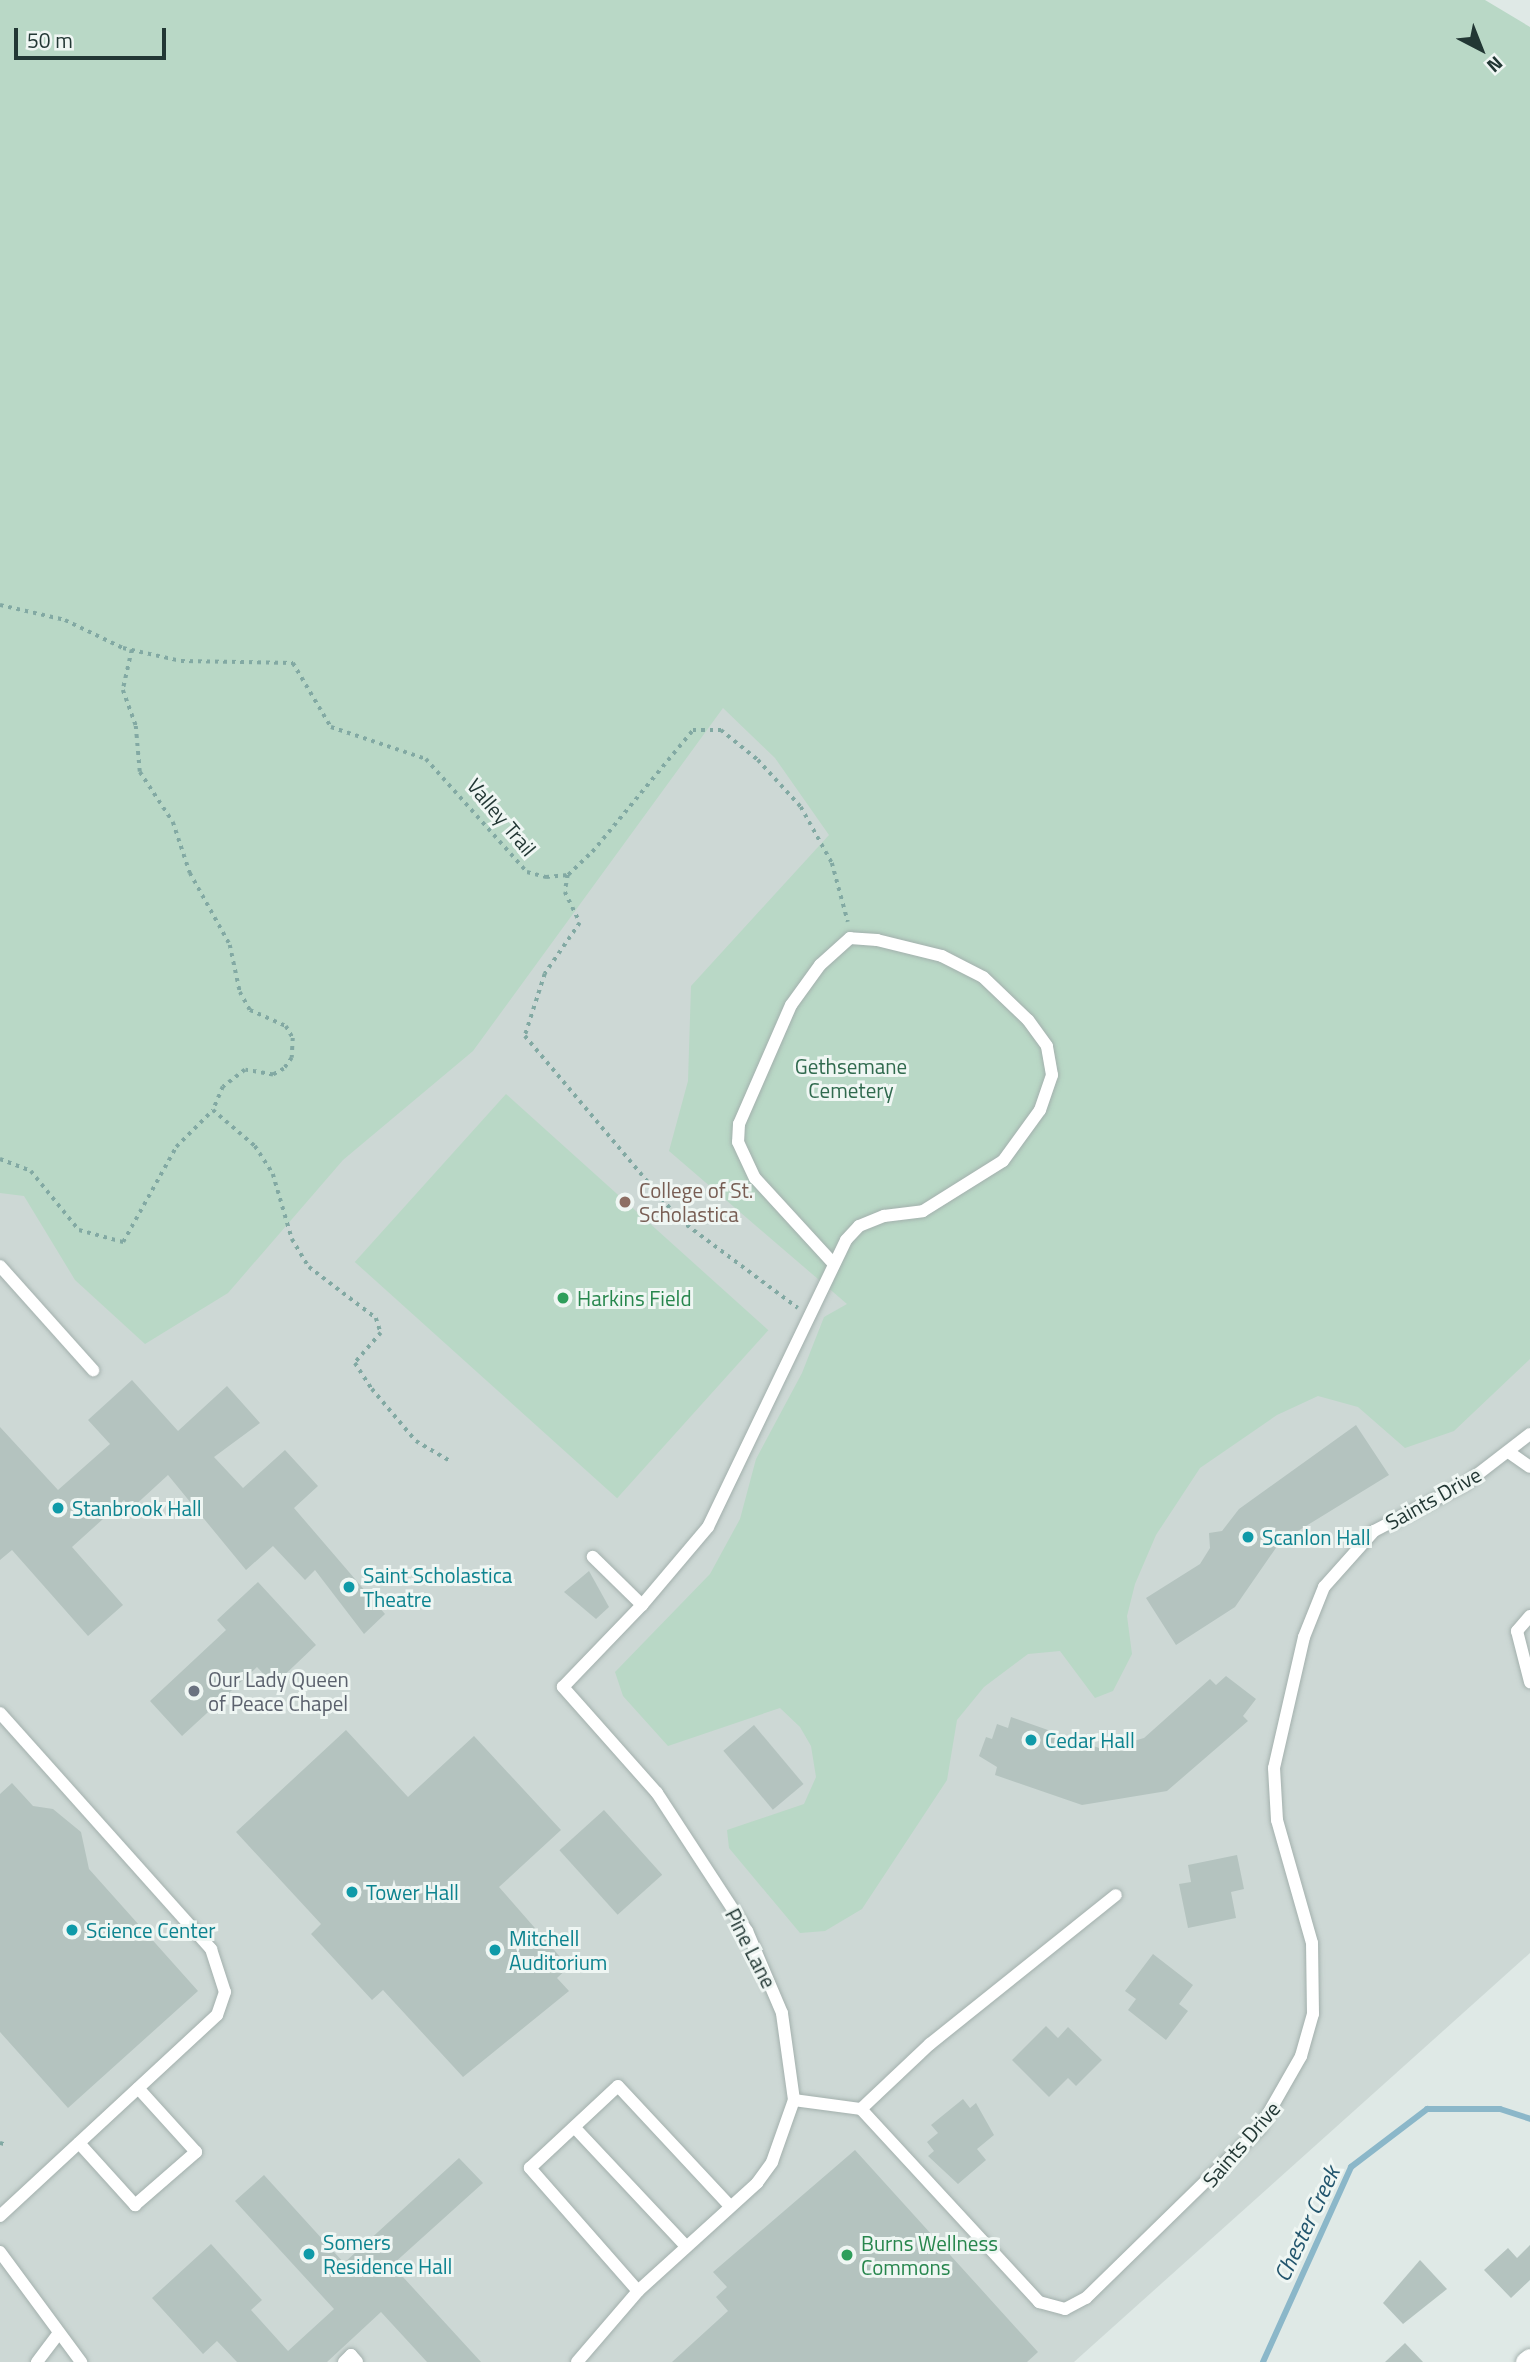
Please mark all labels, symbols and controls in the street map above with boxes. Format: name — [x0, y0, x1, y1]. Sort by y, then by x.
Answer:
scale bar — [18, 14, 170, 58]
north arrow — [1446, 14, 1516, 84]
text: 50 m — [27, 24, 73, 56]
text: N — [1481, 50, 1510, 80]
street label: Valley Trail — [462, 773, 542, 861]
park label: Gethsemane Cemetery — [795, 1053, 907, 1103]
place label: College of St. Scholastica — [639, 1177, 753, 1227]
marker: College of St. Scholastica — [617, 1194, 633, 1210]
place label: Harkins Field — [577, 1285, 691, 1311]
marker: Harkins Field — [555, 1290, 571, 1306]
street label: Saints Drive — [1381, 1461, 1485, 1535]
place label: Stanbrook Hall — [72, 1495, 202, 1521]
marker: Stanbrook Hall — [50, 1500, 66, 1516]
place label: Scanlon Hall — [1262, 1524, 1371, 1550]
marker: Scanlon Hall — [1240, 1529, 1256, 1545]
place label: Saint Scholastica Theatre — [363, 1562, 512, 1612]
marker: Saint Scholastica Theatre — [341, 1579, 357, 1595]
place label: Our Lady Queen of Peace Chapel — [208, 1666, 349, 1716]
marker: Our Lady Queen of Peace Chapel — [186, 1683, 202, 1699]
place label: Cedar Hall — [1045, 1727, 1135, 1753]
marker: Cedar Hall — [1023, 1732, 1039, 1748]
place label: Tower Hall — [366, 1879, 459, 1905]
marker: Tower Hall — [344, 1884, 360, 1900]
street label: Pine Lane — [720, 1904, 782, 1992]
place label: Science Center — [86, 1917, 216, 1943]
marker: Science Center — [64, 1922, 80, 1938]
place label: Mitchell Auditorium — [509, 1925, 607, 1975]
marker: Mitchell Auditorium — [487, 1942, 503, 1958]
street label: Saints Drive — [1197, 2096, 1285, 2192]
water label: Chester Creek — [1268, 2162, 1346, 2286]
place label: Somers Residence Hall — [323, 2229, 452, 2279]
place label: Burns Wellness Commons — [861, 2230, 998, 2280]
marker: Somers Residence Hall — [301, 2246, 317, 2262]
marker: Burns Wellness Commons — [839, 2247, 855, 2263]

